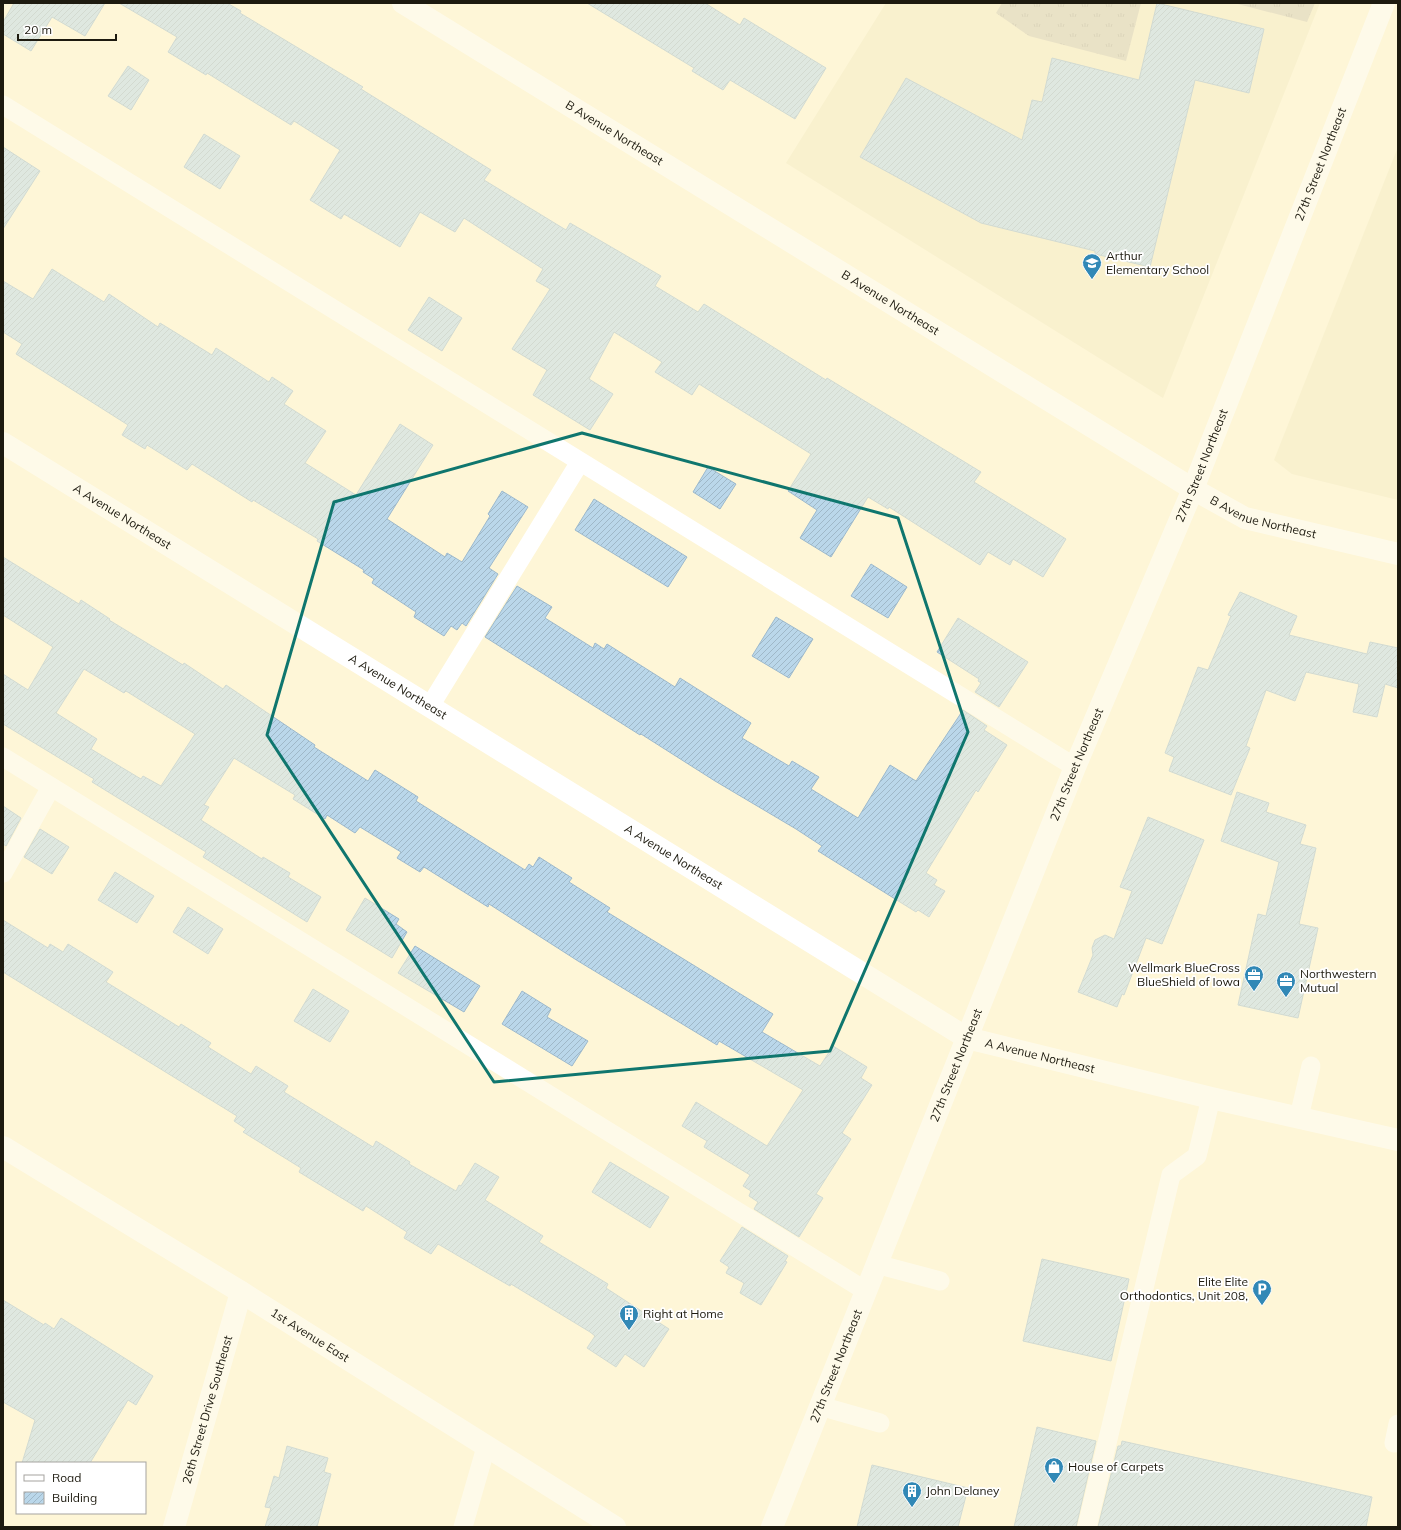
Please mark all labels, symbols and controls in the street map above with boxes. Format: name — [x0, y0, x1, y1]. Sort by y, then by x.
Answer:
scale bar — [18, 16, 116, 42]
text: 20 m — [24, 22, 52, 37]
street label: B Avenue Northeast — [563, 97, 666, 168]
street label: 27th Street Northeast — [1291, 105, 1349, 223]
place label: Arthur Elementary School — [1106, 248, 1209, 277]
school or university icon: Arthur Elementary School — [1081, 252, 1103, 280]
street label: B Avenue Northeast — [839, 267, 942, 338]
street label: 27th Street Northeast — [1172, 407, 1231, 524]
street label: A Avenue Northeast — [71, 480, 174, 552]
street label: B Avenue Northeast — [1208, 492, 1318, 542]
street label: A Avenue Northeast — [346, 650, 450, 722]
street label: 27th Street Northeast — [1046, 706, 1106, 823]
street label: A Avenue Northeast — [622, 821, 726, 892]
place label: Wellmark BlueCross BlueShield of Iowa — [1128, 960, 1240, 989]
office icon: Wellmark BlueCross BlueShield of Iowa — [1243, 964, 1265, 992]
place label: Northwestern Mutual — [1300, 966, 1376, 995]
office icon: Northwestern Mutual — [1275, 970, 1297, 998]
street label: 27th Street Northeast — [926, 1006, 985, 1124]
street label: A Avenue Northeast — [984, 1035, 1097, 1076]
place label: Elite Elite Orthodontics, Unit 208, — [1120, 1274, 1248, 1303]
parking icon: Elite Elite Orthodontics, Unit 208, — [1251, 1278, 1273, 1306]
building icon: Right at Home — [618, 1303, 640, 1331]
street label: 1st Avenue East — [268, 1305, 352, 1365]
place label: Right at Home — [643, 1306, 723, 1321]
street label: 27th Street Northeast — [806, 1307, 865, 1425]
street label: 26th Street Drive Southeast — [179, 1334, 235, 1485]
shop icon: House of Carpets — [1043, 1456, 1065, 1484]
place label: House of Carpets — [1068, 1459, 1164, 1474]
legend — [16, 1462, 146, 1514]
text: Road — [52, 1470, 81, 1485]
building icon: John Delaney — [901, 1480, 923, 1508]
place label: John Delaney — [926, 1483, 1000, 1498]
text: Building — [52, 1490, 97, 1505]

